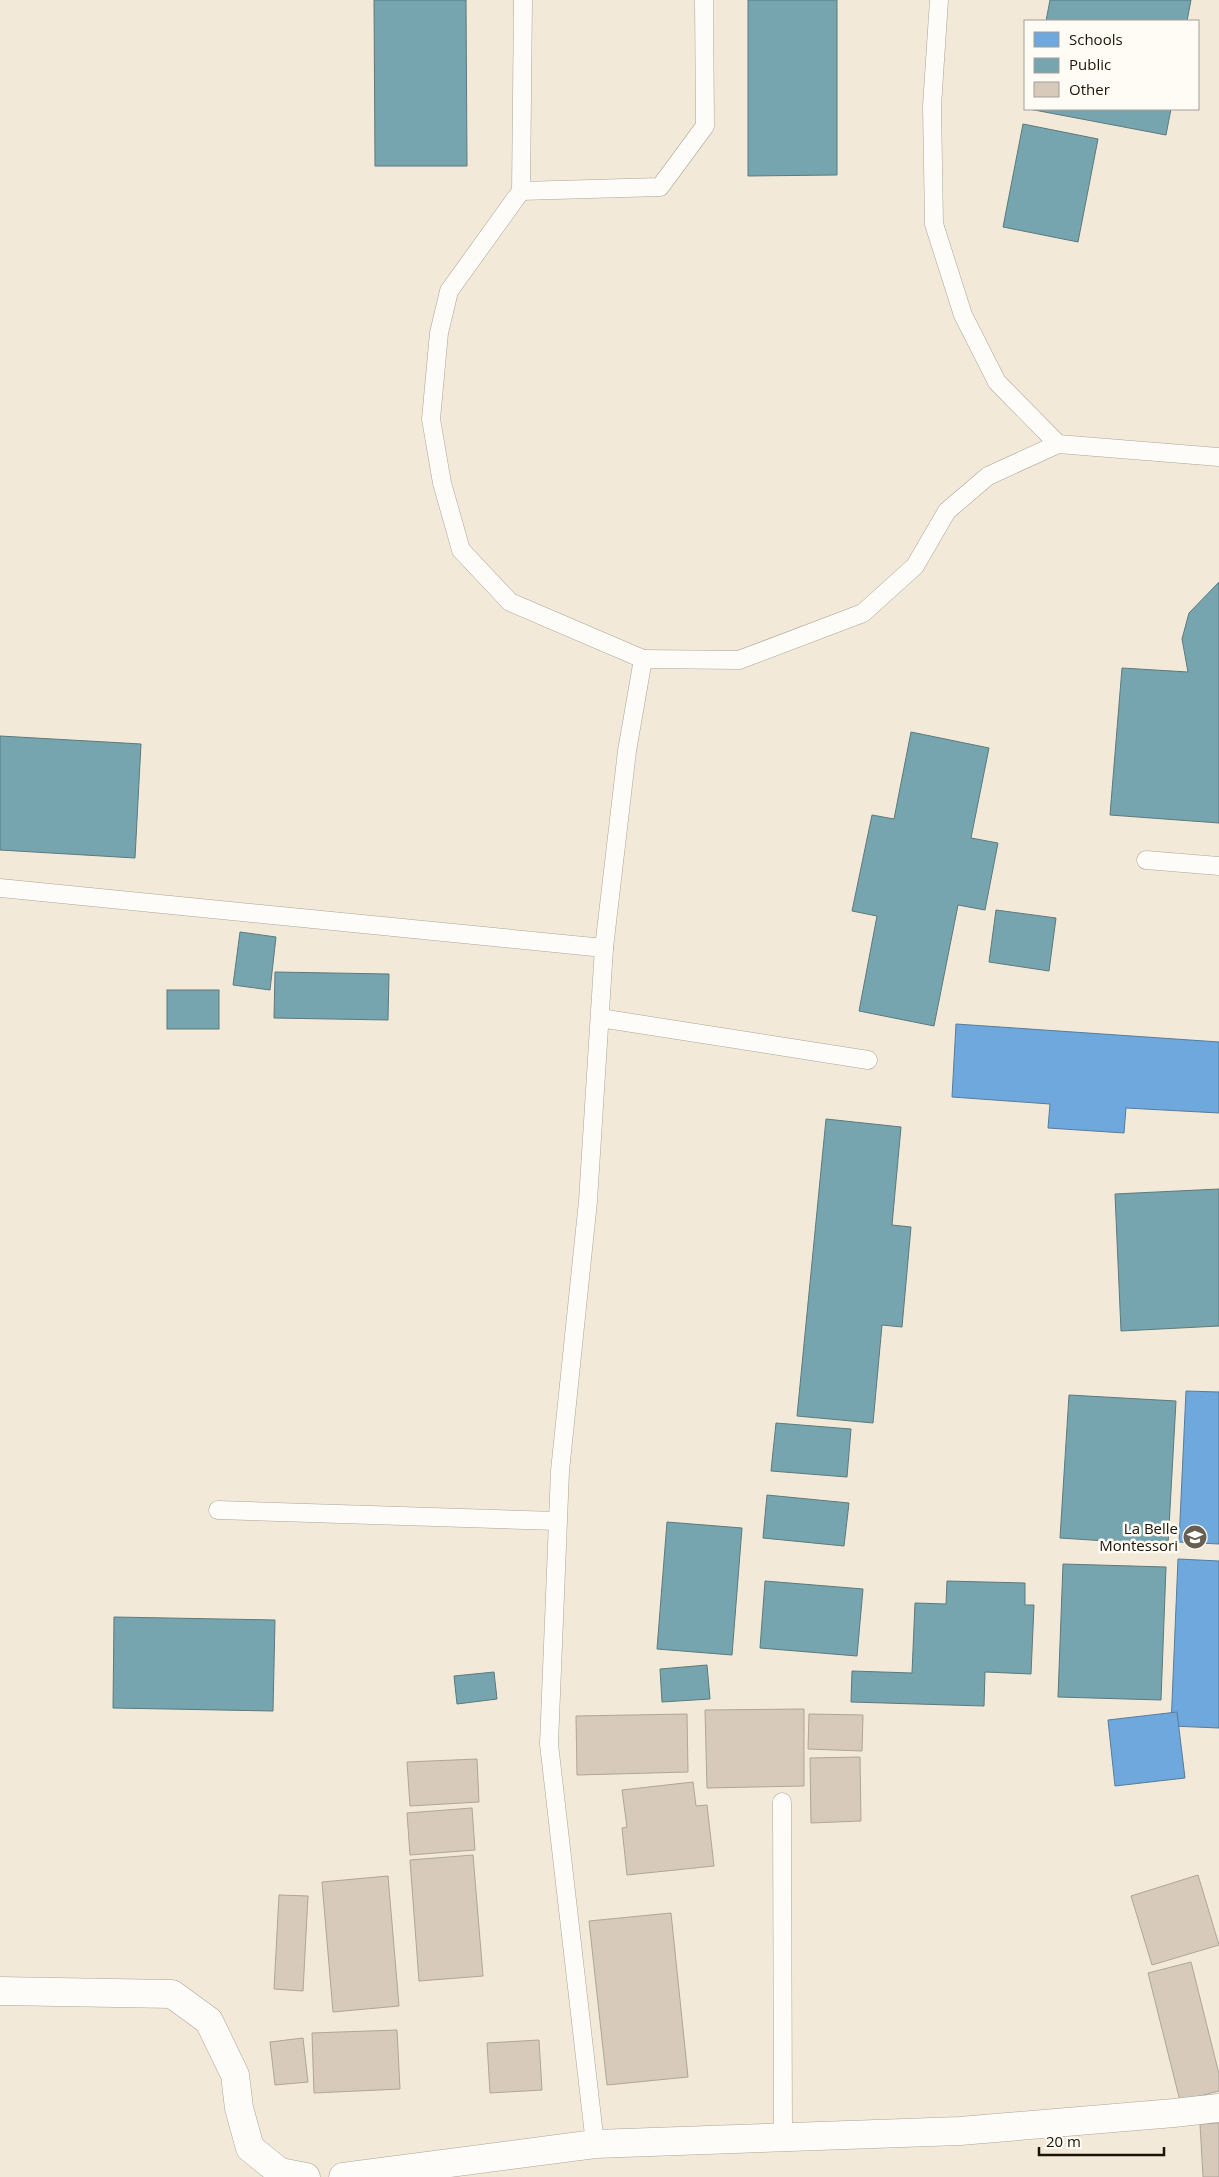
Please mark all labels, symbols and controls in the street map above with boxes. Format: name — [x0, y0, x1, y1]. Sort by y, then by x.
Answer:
legend — [1024, 20, 1199, 110]
text: Schools — [1069, 29, 1123, 49]
text: Public — [1069, 54, 1111, 74]
text: Other — [1069, 79, 1110, 99]
place label: La Belle Montessori — [1099, 1518, 1178, 1555]
school or university icon: La Belle Montessori — [1182, 1524, 1208, 1550]
scale bar — [1039, 2124, 1164, 2156]
text: 20 m — [1046, 2131, 1081, 2151]

